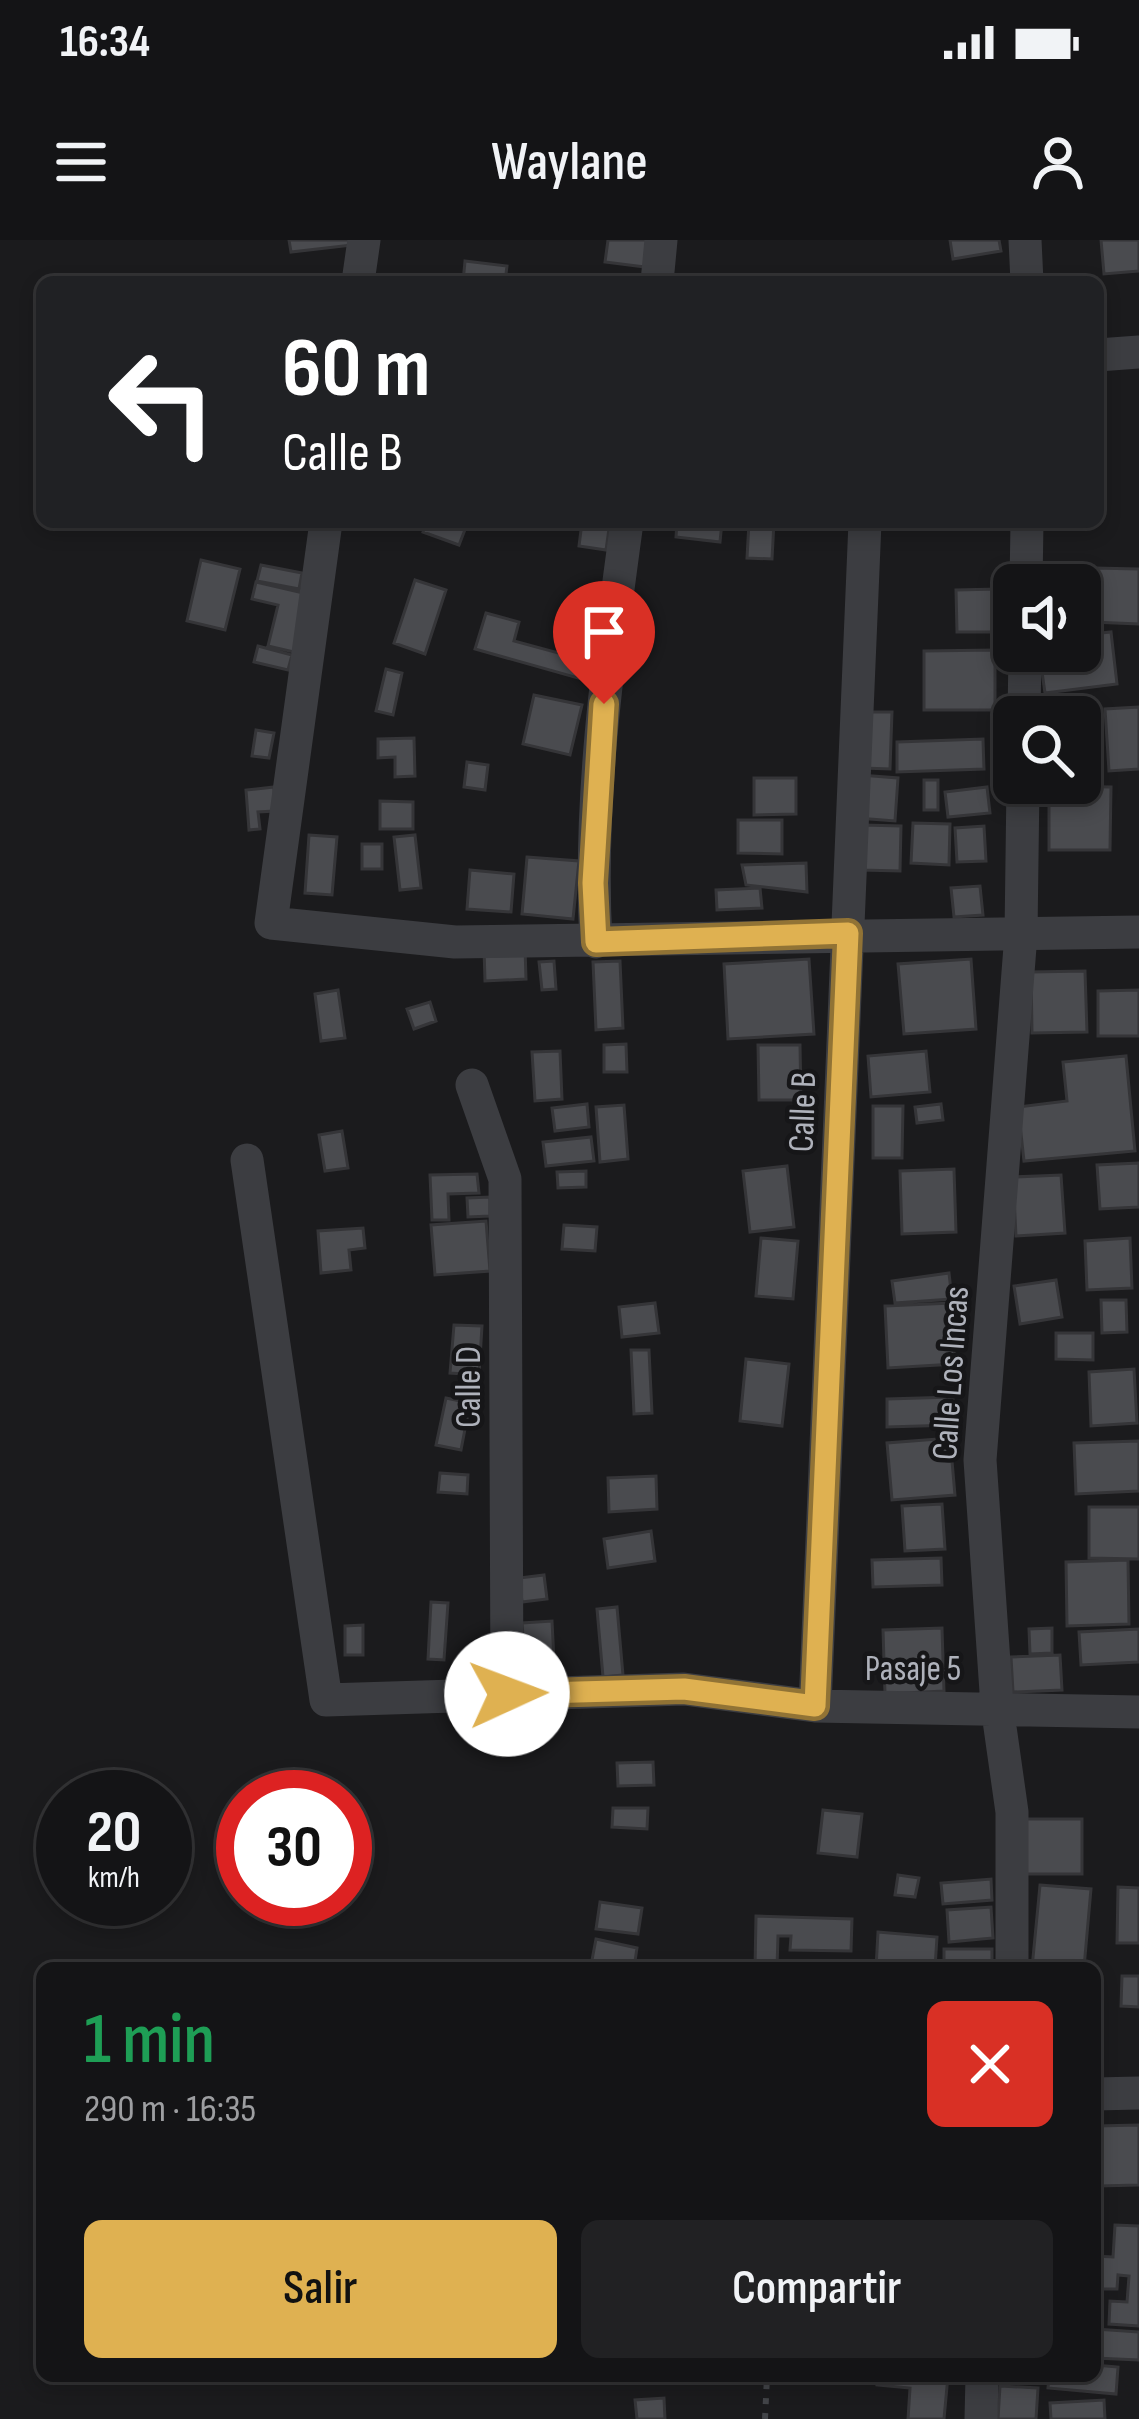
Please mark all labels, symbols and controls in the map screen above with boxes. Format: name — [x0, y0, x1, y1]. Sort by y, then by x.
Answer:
text: 16:34 — [60, 15, 150, 70]
icon: menu — [48, 129, 114, 195]
icon: person — [1025, 129, 1091, 195]
text: Waylane — [491, 130, 648, 195]
text: 60 m — [282, 319, 430, 420]
icon: left — [84, 324, 240, 480]
text: Calle B — [282, 421, 402, 486]
map controls — [993, 564, 1101, 804]
button: sound — [993, 564, 1101, 672]
pin — [553, 581, 655, 704]
icon: arrive — [571, 599, 637, 665]
button: search — [993, 696, 1101, 804]
street label: Calle B — [781, 1071, 826, 1153]
street label: Calle Los Incas — [924, 1285, 979, 1462]
street label: Calle D — [448, 1346, 491, 1428]
position arrow — [444, 1631, 570, 1757]
street label: Pasaje 5 — [865, 1648, 961, 1691]
speed limit sign: 30 — [216, 1770, 372, 1926]
text: 20 — [87, 1797, 141, 1869]
text: km/h — [88, 1860, 140, 1896]
text: 1 min — [84, 1997, 215, 2084]
button: close — [927, 2001, 1053, 2127]
text: 290 m · 16:35 — [84, 2086, 256, 2133]
button: Salir — [84, 2220, 557, 2358]
button: Compartir — [581, 2220, 1053, 2358]

